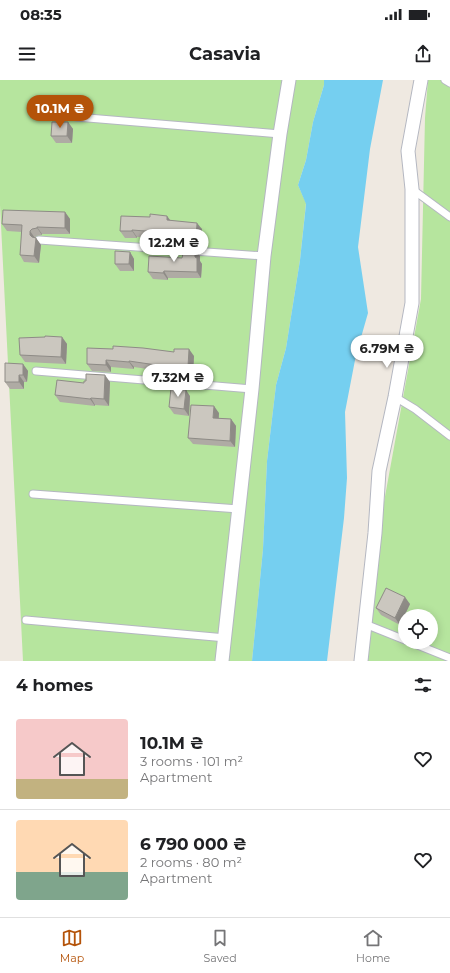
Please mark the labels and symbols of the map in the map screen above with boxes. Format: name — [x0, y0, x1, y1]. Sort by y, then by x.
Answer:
pin: 10.1M ₴ — [23, 95, 97, 129]
pin: 12.2M ₴ — [137, 229, 211, 263]
pin: 6.79M ₴ — [350, 335, 424, 369]
pin: 7.32M ₴ — [141, 364, 215, 398]

